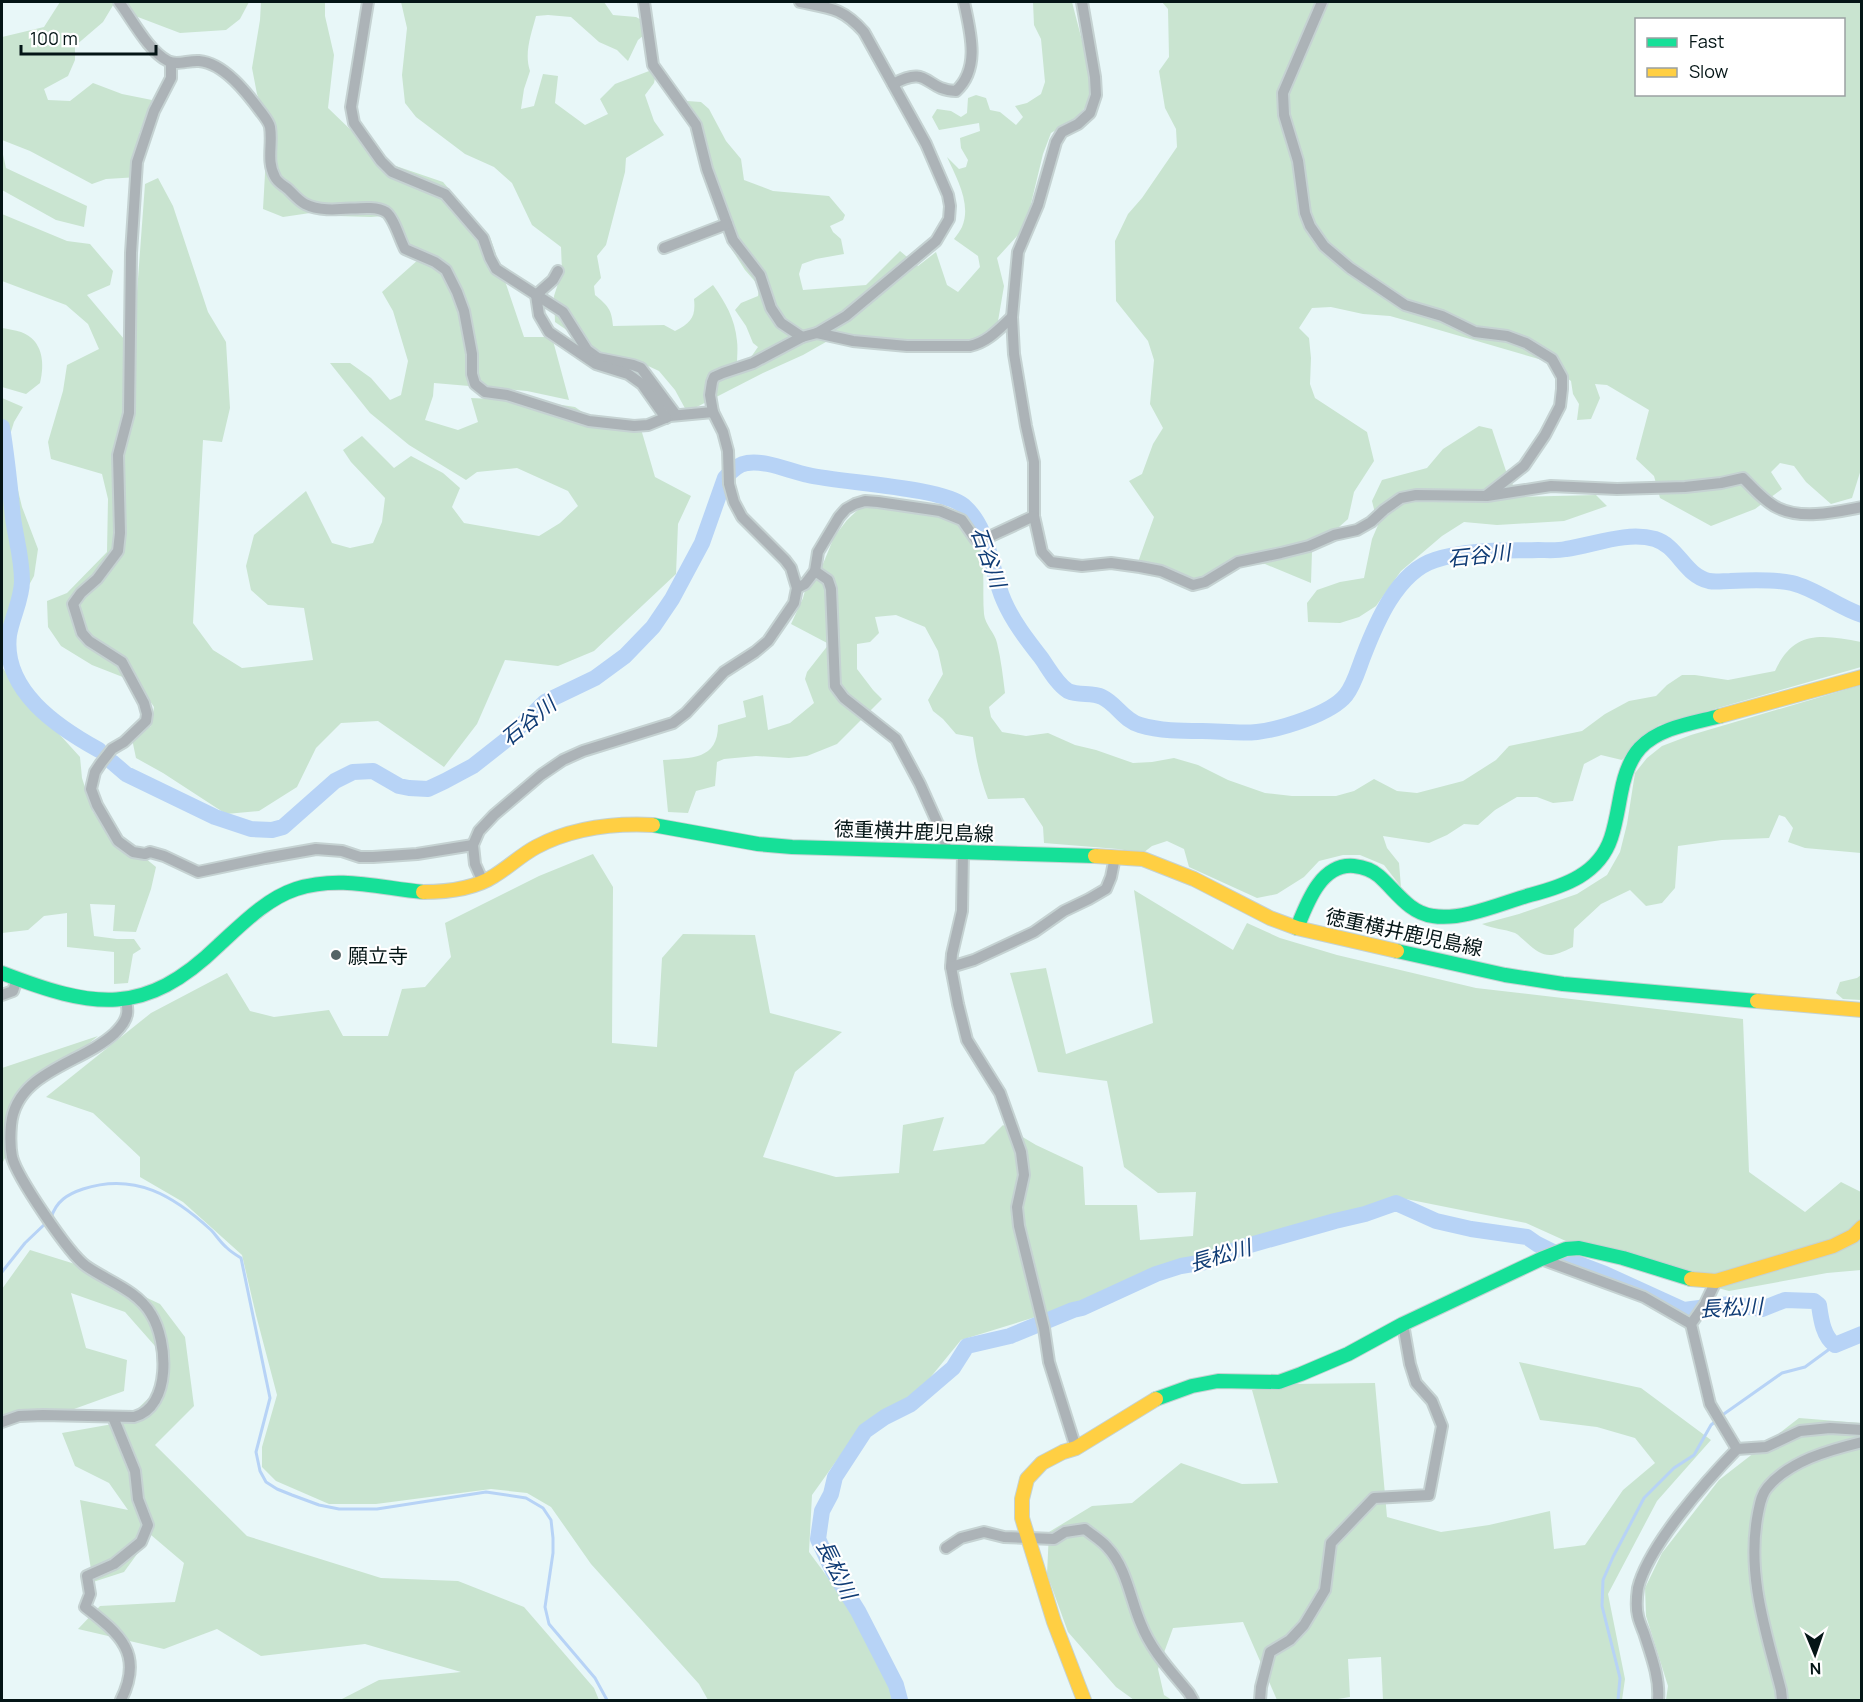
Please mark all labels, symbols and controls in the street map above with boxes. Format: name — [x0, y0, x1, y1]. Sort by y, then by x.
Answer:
scale bar — [21, 18, 156, 56]
legend — [1635, 18, 1845, 96]
text: 100 m — [30, 26, 78, 50]
text: Fast — [1689, 29, 1724, 53]
text: Slow — [1689, 59, 1729, 83]
water label: 石谷川 — [965, 523, 1014, 593]
water label: 石谷川 — [1446, 538, 1514, 572]
water label: 石谷川 — [495, 689, 563, 752]
street label: 徳重横井鹿児島線 — [834, 815, 994, 847]
street label: 徳重横井鹿児島線 — [1323, 902, 1485, 962]
place label: 願立寺 — [348, 942, 408, 969]
marker: 願立寺 — [329, 948, 343, 962]
water label: 長松川 — [1186, 1232, 1256, 1277]
water label: 長松川 — [1699, 1291, 1765, 1323]
water label: 長松川 — [811, 1535, 864, 1605]
north arrow — [1785, 1624, 1845, 1684]
text: N — [1809, 1658, 1822, 1680]

